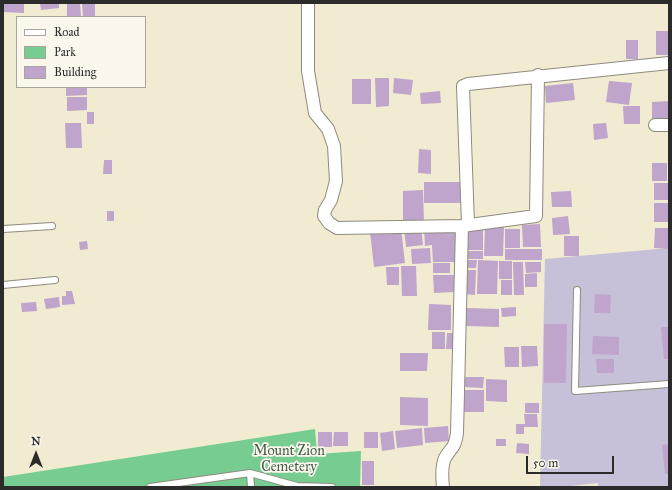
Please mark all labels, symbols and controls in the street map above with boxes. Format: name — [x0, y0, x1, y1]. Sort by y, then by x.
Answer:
legend — [16, 16, 146, 88]
text: Road — [54, 25, 80, 39]
text: Park — [54, 45, 76, 59]
text: Building — [54, 65, 96, 79]
north arrow — [16, 434, 56, 474]
text: N — [31, 435, 41, 448]
park label: Mount Zion Cemetery — [253, 444, 325, 476]
scale bar — [528, 448, 616, 474]
text: 50 m — [533, 456, 558, 470]

